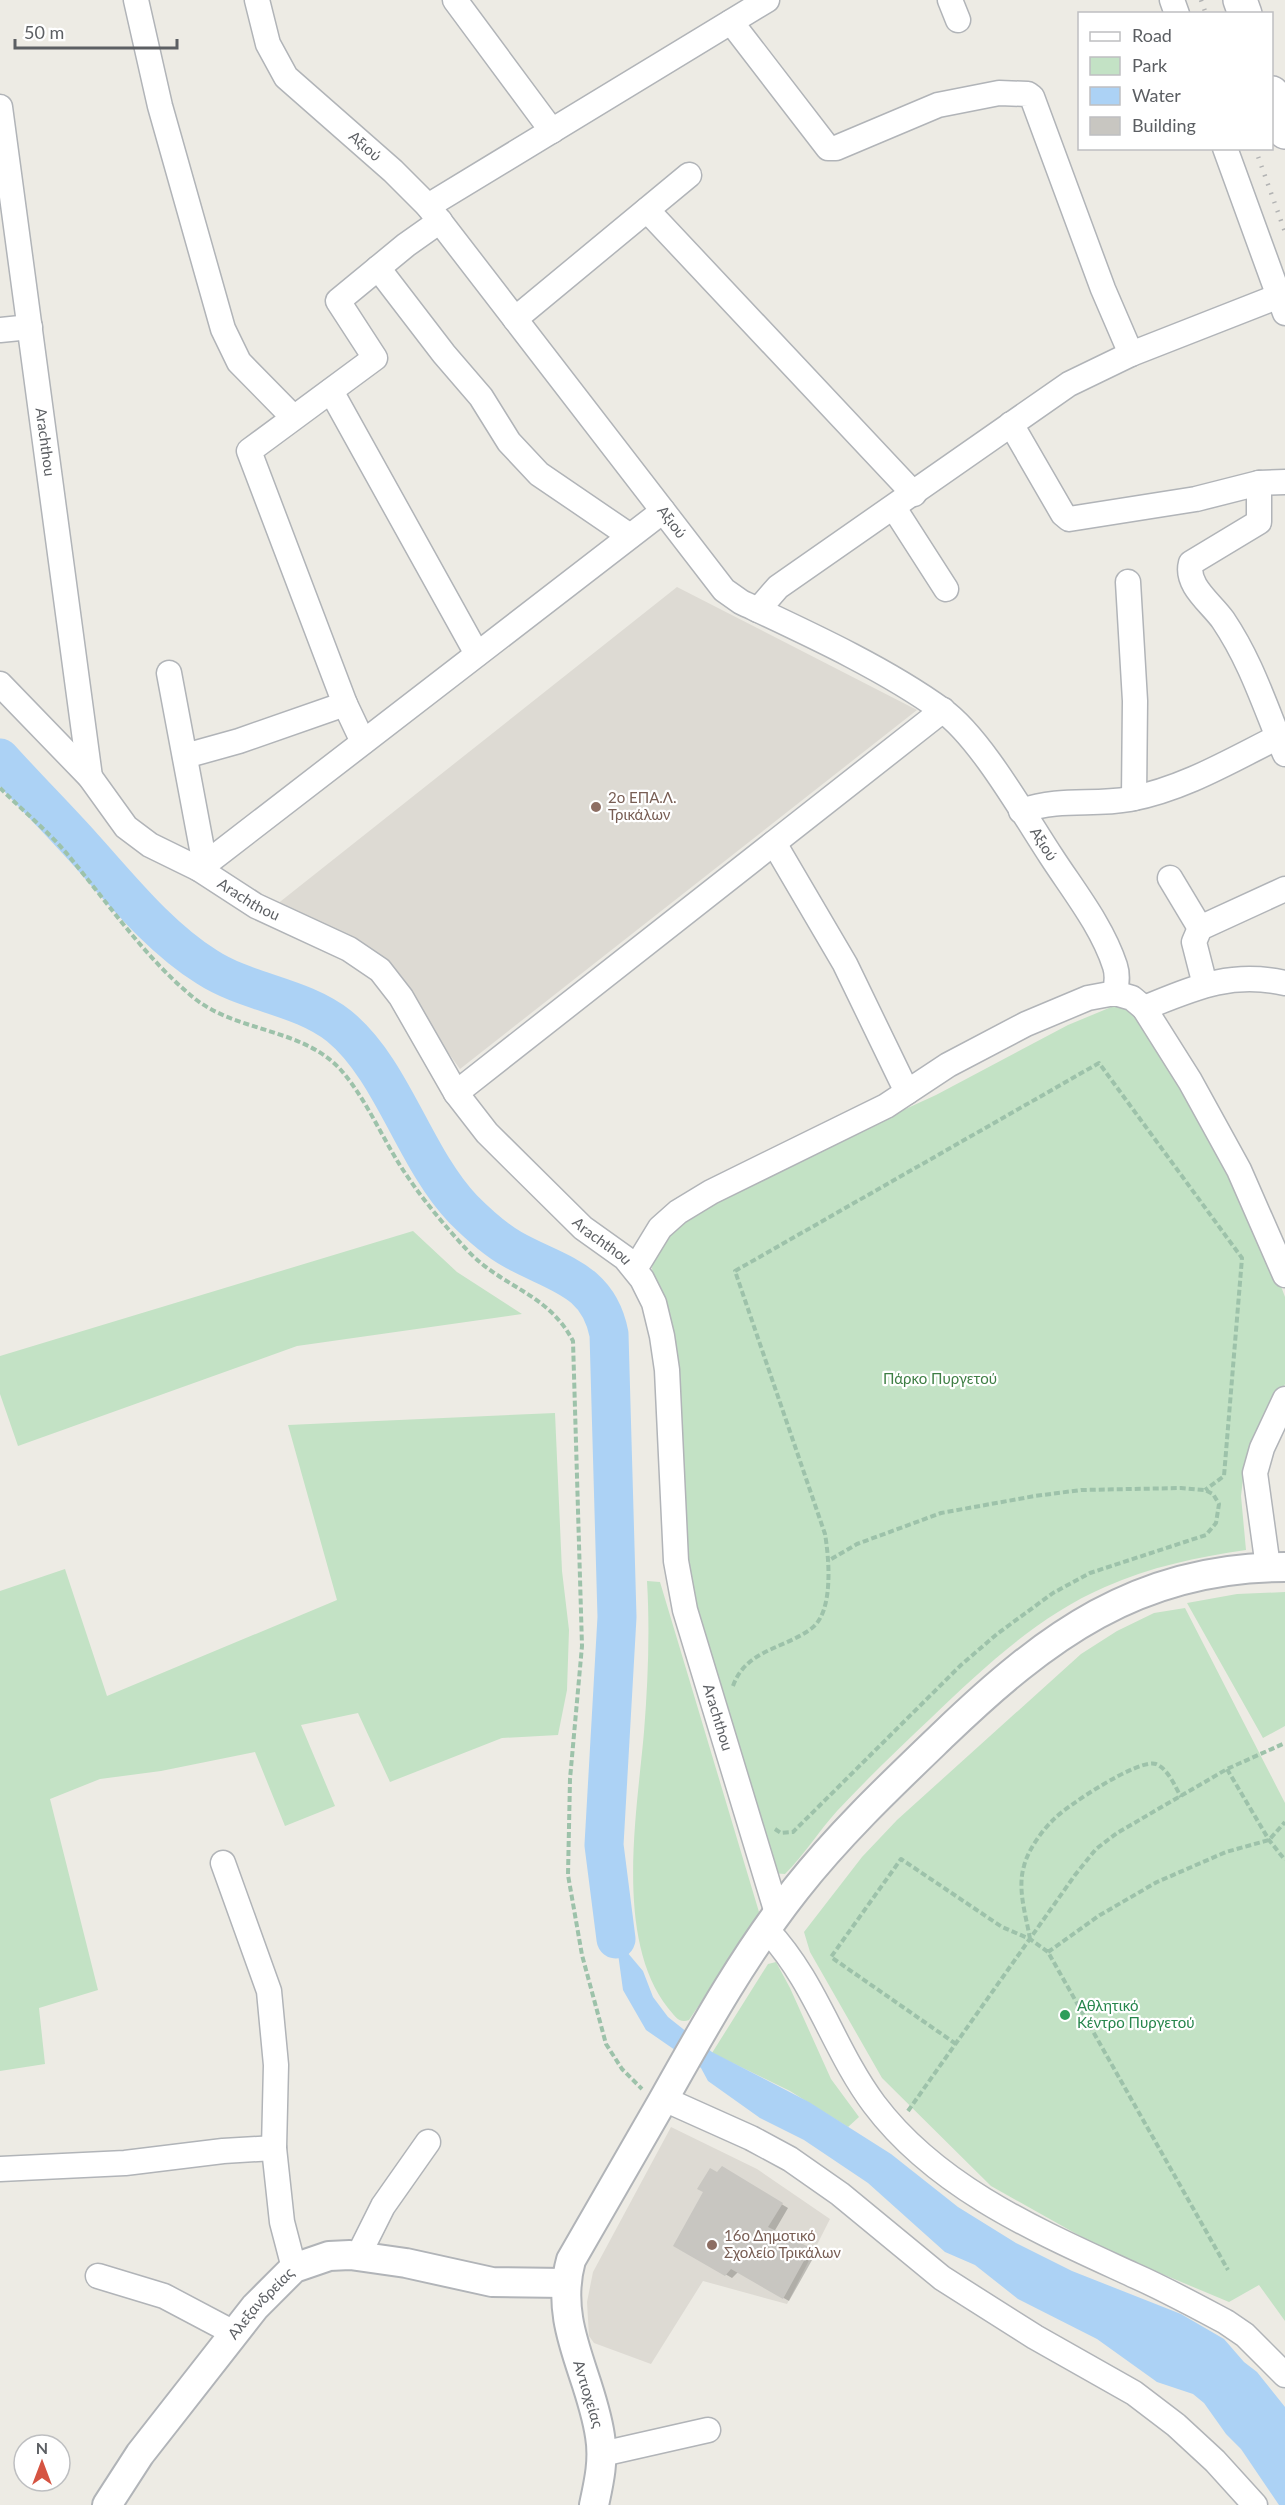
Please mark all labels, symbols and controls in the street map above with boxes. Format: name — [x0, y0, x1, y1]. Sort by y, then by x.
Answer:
scale bar — [15, 12, 177, 50]
legend — [1078, 12, 1273, 150]
text: 50 m — [24, 21, 64, 43]
text: Road — [1132, 24, 1172, 46]
text: Park — [1132, 54, 1168, 76]
text: Water — [1132, 84, 1181, 106]
text: Building — [1132, 114, 1196, 136]
street label: Αξιού — [346, 127, 385, 164]
street label: Arachthou — [32, 406, 60, 477]
street label: Αξιού — [654, 502, 691, 542]
place label: 2ο ΕΠΑ.Λ. Τρικάλων — [608, 788, 677, 823]
marker: 2ο ΕΠΑ.Λ. Τρικάλων — [589, 800, 603, 814]
street label: Αξιού — [1027, 824, 1062, 864]
street label: Arachthou — [215, 874, 283, 924]
street label: Arachthou — [569, 1213, 637, 1268]
park label: Πάρκο Πυργετού — [883, 1369, 997, 1387]
street label: Arachthou — [700, 1681, 737, 1753]
place label: Αθλητικό Κέντρο Πυργετού — [1077, 1996, 1195, 2031]
marker: Αθλητικό Κέντρο Πυργετού — [1058, 2008, 1072, 2022]
place label: 16ο Δημοτικό Σχολείο Τρικάλων — [724, 2226, 841, 2261]
marker: 16ο Δημοτικό Σχολείο Τρικάλων — [705, 2238, 719, 2252]
street label: Αλεξανδρείας — [223, 2263, 297, 2342]
street label: Αντιοχείας — [570, 2358, 608, 2430]
north arrow — [12, 2433, 72, 2493]
text: N — [36, 2438, 48, 2457]

